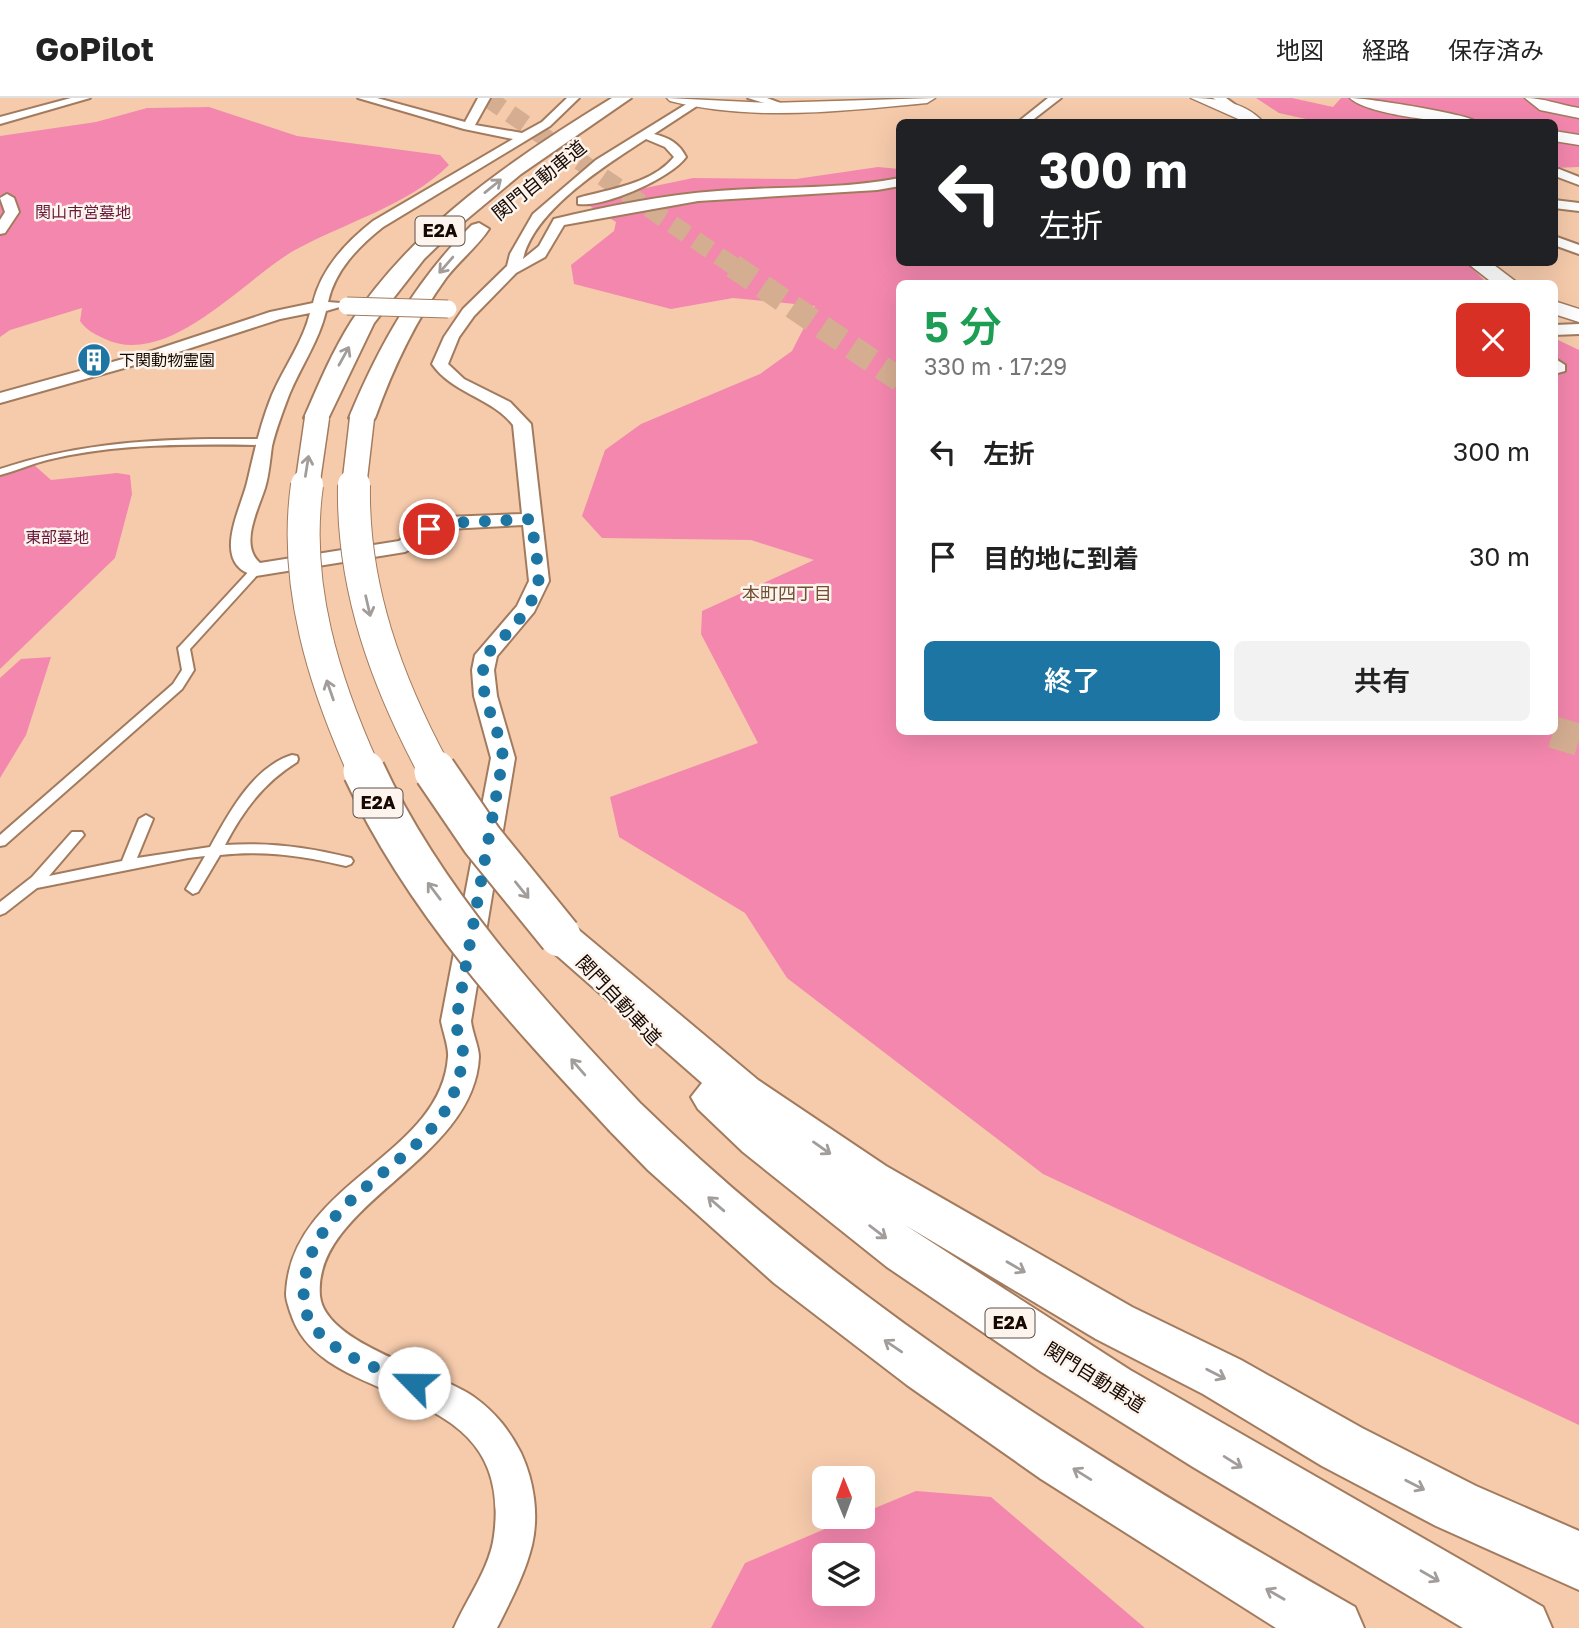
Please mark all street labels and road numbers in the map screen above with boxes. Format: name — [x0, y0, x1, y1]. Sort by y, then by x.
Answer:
street label: 関門自動車道 — [487, 135, 590, 224]
road number: E2A — [416, 216, 464, 246]
road number: E2A — [354, 788, 402, 818]
street label: 関門自動車道 — [572, 950, 667, 1049]
road number: E2A — [986, 1308, 1034, 1338]
street label: 関門自動車道 — [1041, 1337, 1150, 1417]

